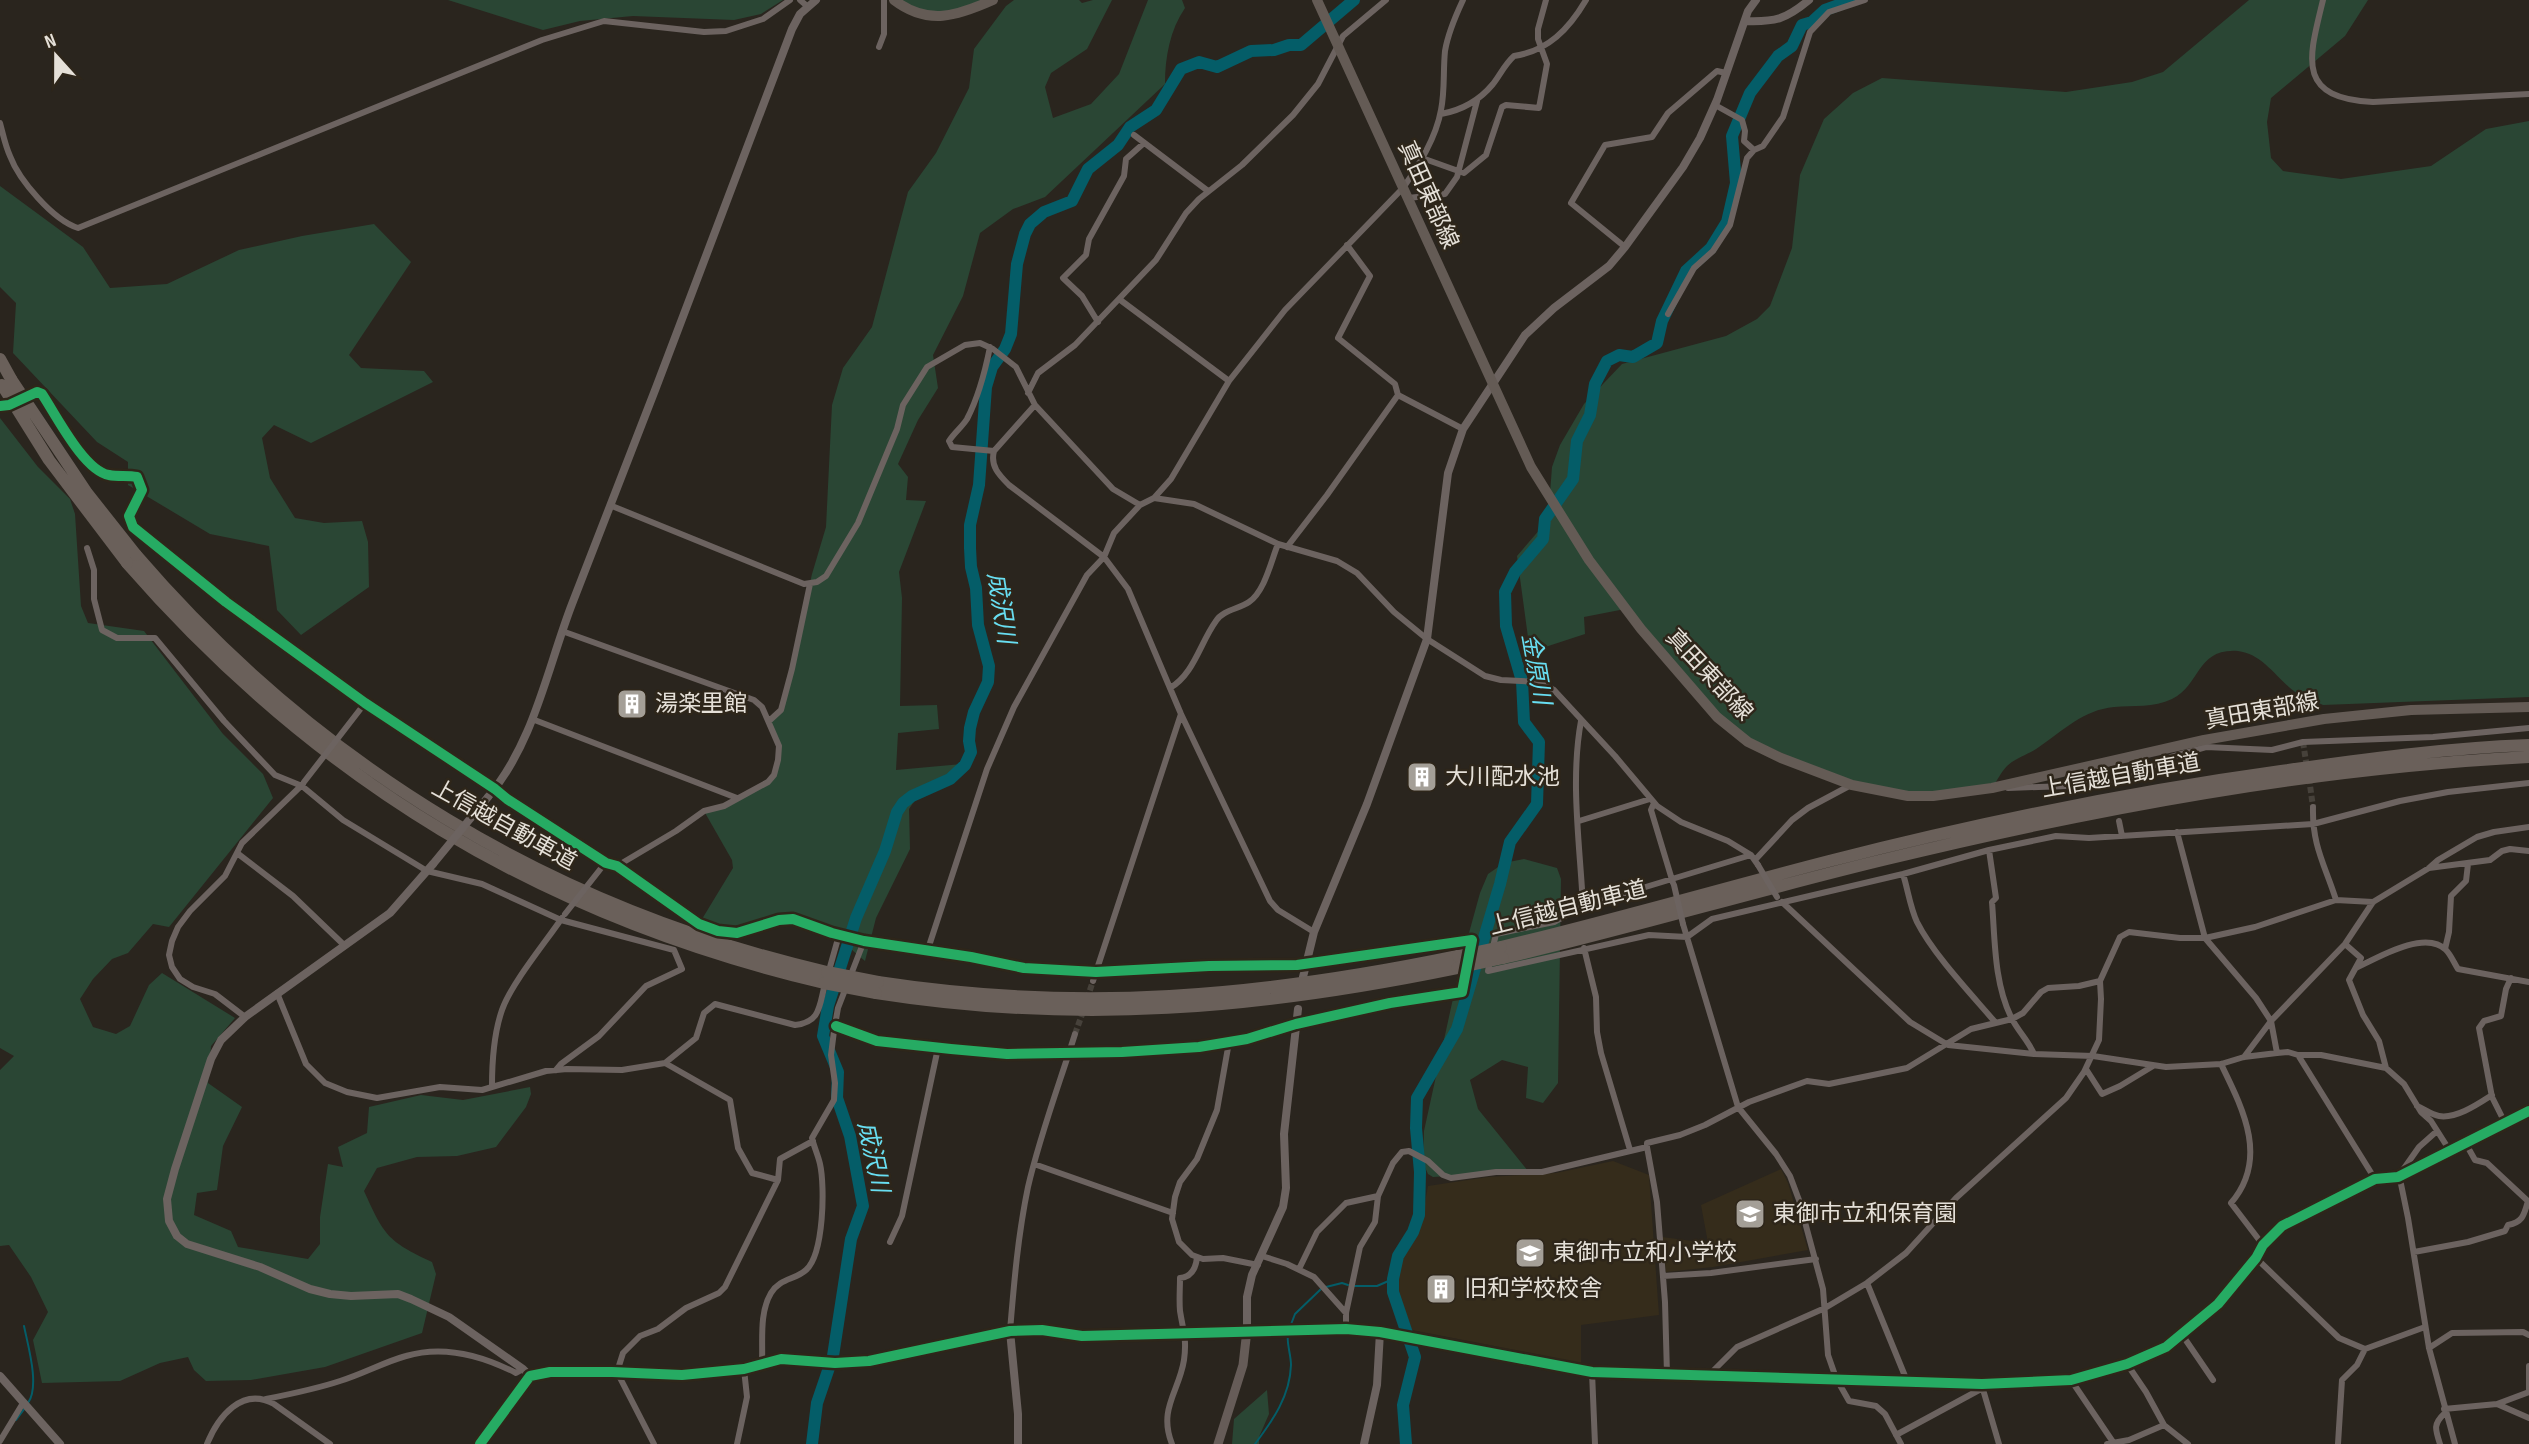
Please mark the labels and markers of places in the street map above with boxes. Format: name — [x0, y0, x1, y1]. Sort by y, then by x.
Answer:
building icon: 湯楽里館 — [615, 687, 649, 721]
place label: 湯楽里館 — [655, 690, 747, 718]
building icon: 大川配水池 — [1405, 760, 1439, 794]
place label: 大川配水池 — [1445, 763, 1560, 791]
school or university icon: 東御市立和保育園 — [1733, 1197, 1767, 1231]
place label: 東御市立和保育園 — [1773, 1200, 1957, 1228]
school or university icon: 東御市立和小学校 — [1513, 1236, 1547, 1270]
place label: 東御市立和小学校 — [1553, 1239, 1737, 1267]
building icon: 旧和学校校舎 — [1424, 1272, 1458, 1306]
place label: 旧和学校校舎 — [1464, 1275, 1602, 1303]

